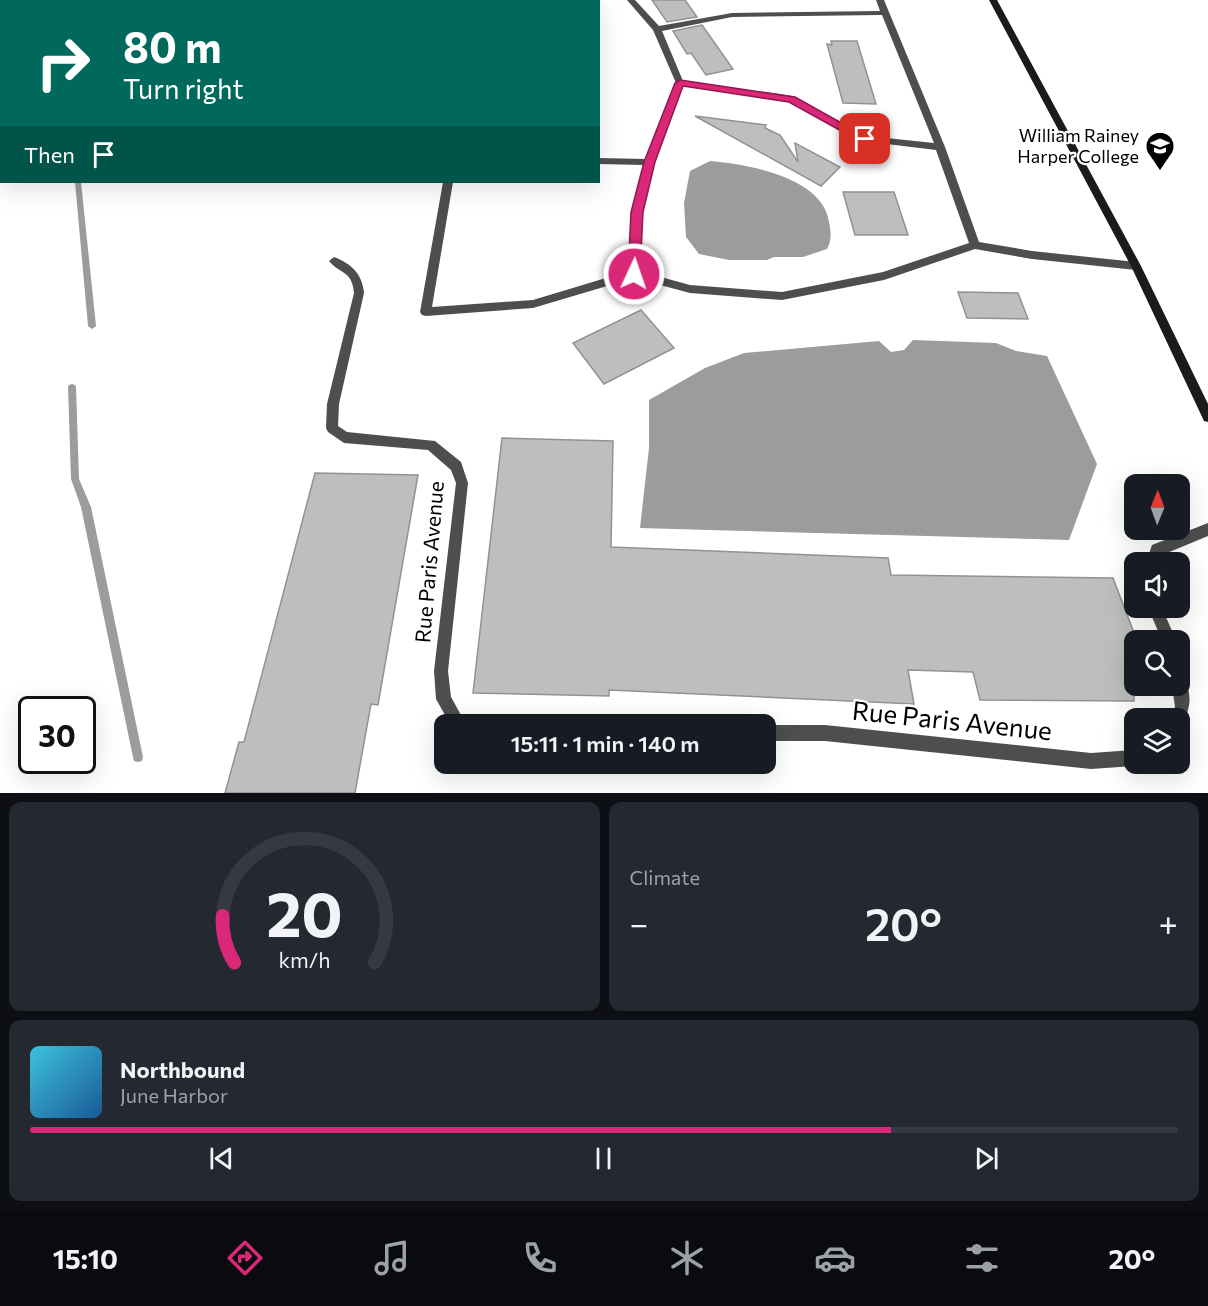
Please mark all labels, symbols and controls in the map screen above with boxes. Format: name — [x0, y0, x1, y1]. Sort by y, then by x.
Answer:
text: 80 m — [123, 20, 222, 72]
icon: right — [24, 24, 102, 102]
text: Turn right — [123, 72, 243, 105]
pin — [839, 113, 890, 164]
icon: arrive — [848, 122, 881, 155]
place label: William Rainey Harper College — [1017, 124, 1139, 167]
school or university icon: William Rainey Harper College — [1144, 130, 1176, 172]
icon: arrive — [87, 138, 120, 171]
text: Then — [24, 141, 75, 168]
position arrow — [602, 242, 666, 306]
north arrow — [1124, 474, 1190, 540]
map controls — [1124, 474, 1190, 774]
street label: Rue Paris Avenue — [409, 480, 448, 644]
button: sound — [1124, 552, 1190, 618]
button: search — [1124, 630, 1190, 696]
street label: Rue Paris Avenue — [851, 694, 1054, 745]
speed limit sign: 30 — [18, 696, 96, 774]
button: layers — [1124, 708, 1190, 774]
text: 15:11 · 1 min · 140 m — [511, 730, 699, 757]
text: Climate — [630, 865, 700, 889]
text: 20 — [266, 874, 343, 950]
text: 20° — [865, 895, 942, 950]
text: − — [630, 902, 648, 943]
text: + — [1159, 902, 1178, 943]
text: km/h — [278, 947, 330, 973]
text: Northbound — [120, 1056, 245, 1083]
text: June Harbor — [120, 1083, 228, 1107]
icon: previous — [205, 1142, 238, 1175]
icon: pause — [587, 1142, 620, 1175]
icon: next — [970, 1142, 1003, 1175]
icon: directions — [224, 1237, 266, 1279]
icon: music — [371, 1237, 413, 1279]
icon: phone — [519, 1237, 561, 1279]
icon: climate — [666, 1237, 708, 1279]
icon: car — [814, 1237, 856, 1279]
icon: filters — [961, 1237, 1003, 1279]
text: 15:10 — [53, 1242, 118, 1275]
text: 20° — [1109, 1242, 1155, 1275]

